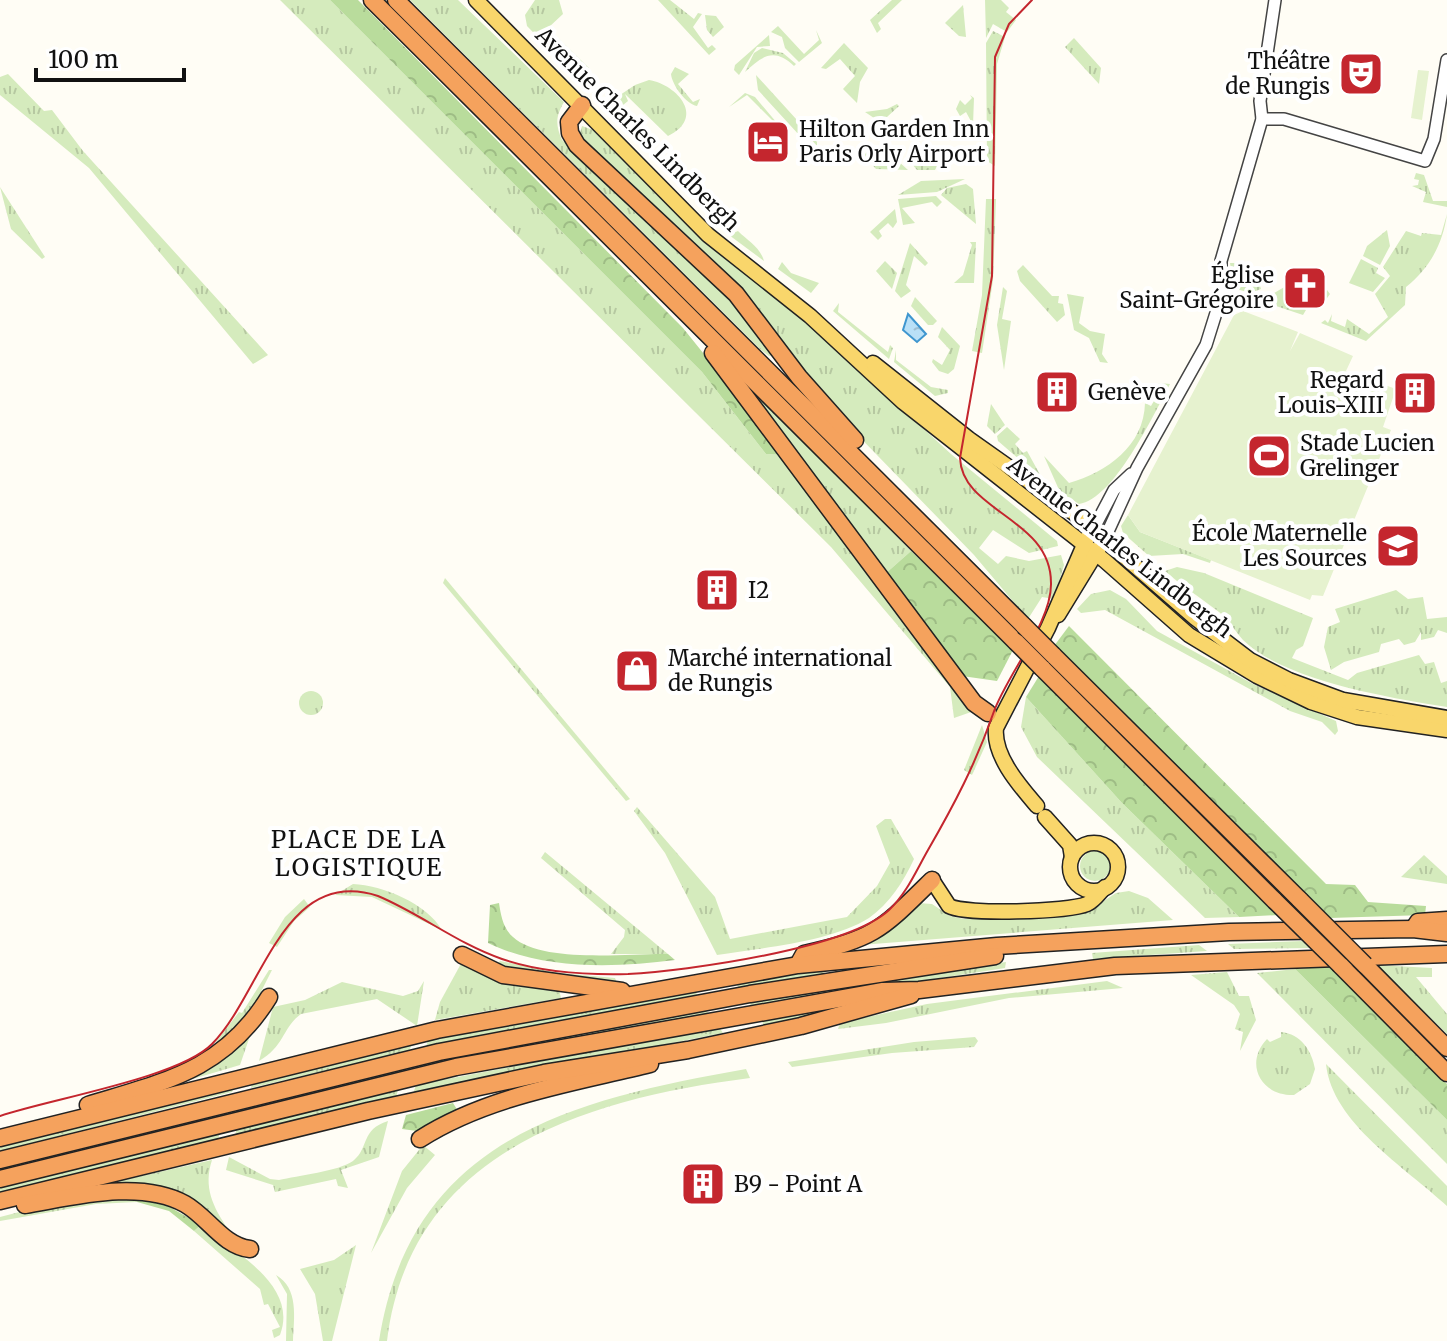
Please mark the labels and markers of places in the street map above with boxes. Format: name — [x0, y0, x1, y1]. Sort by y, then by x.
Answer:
place label: Théâtre de Rungis — [1225, 47, 1330, 100]
theatre icon: Théâtre de Rungis — [1337, 50, 1385, 98]
place label: Hilton Garden Inn Paris Orly Airport — [799, 115, 990, 168]
hotel icon: Hilton Garden Inn Paris Orly Airport — [744, 118, 792, 166]
place label: Église Saint-Grégoire — [1119, 260, 1274, 314]
church icon: Église Saint-Grégoire — [1281, 264, 1329, 312]
place label: Regard Louis-XIII — [1278, 366, 1384, 419]
building icon: Genève — [1033, 368, 1081, 416]
building icon: Regard Louis-XIII — [1391, 369, 1439, 417]
place label: Genève — [1088, 378, 1166, 406]
place label: Stade Lucien Grelinger — [1300, 429, 1435, 482]
sports icon: Stade Lucien Grelinger — [1245, 432, 1293, 480]
place label: École Maternelle Les Sources — [1192, 518, 1367, 572]
school or university icon: École Maternelle Les Sources — [1374, 522, 1422, 570]
building icon: I2 — [693, 566, 741, 614]
place label: I2 — [748, 576, 769, 604]
place label: Marché international de Rungis — [668, 644, 892, 697]
shop icon: Marché international de Rungis — [613, 647, 661, 695]
building icon: B9 - Point A — [679, 1160, 727, 1208]
place label: B9 - Point A — [734, 1170, 863, 1198]

